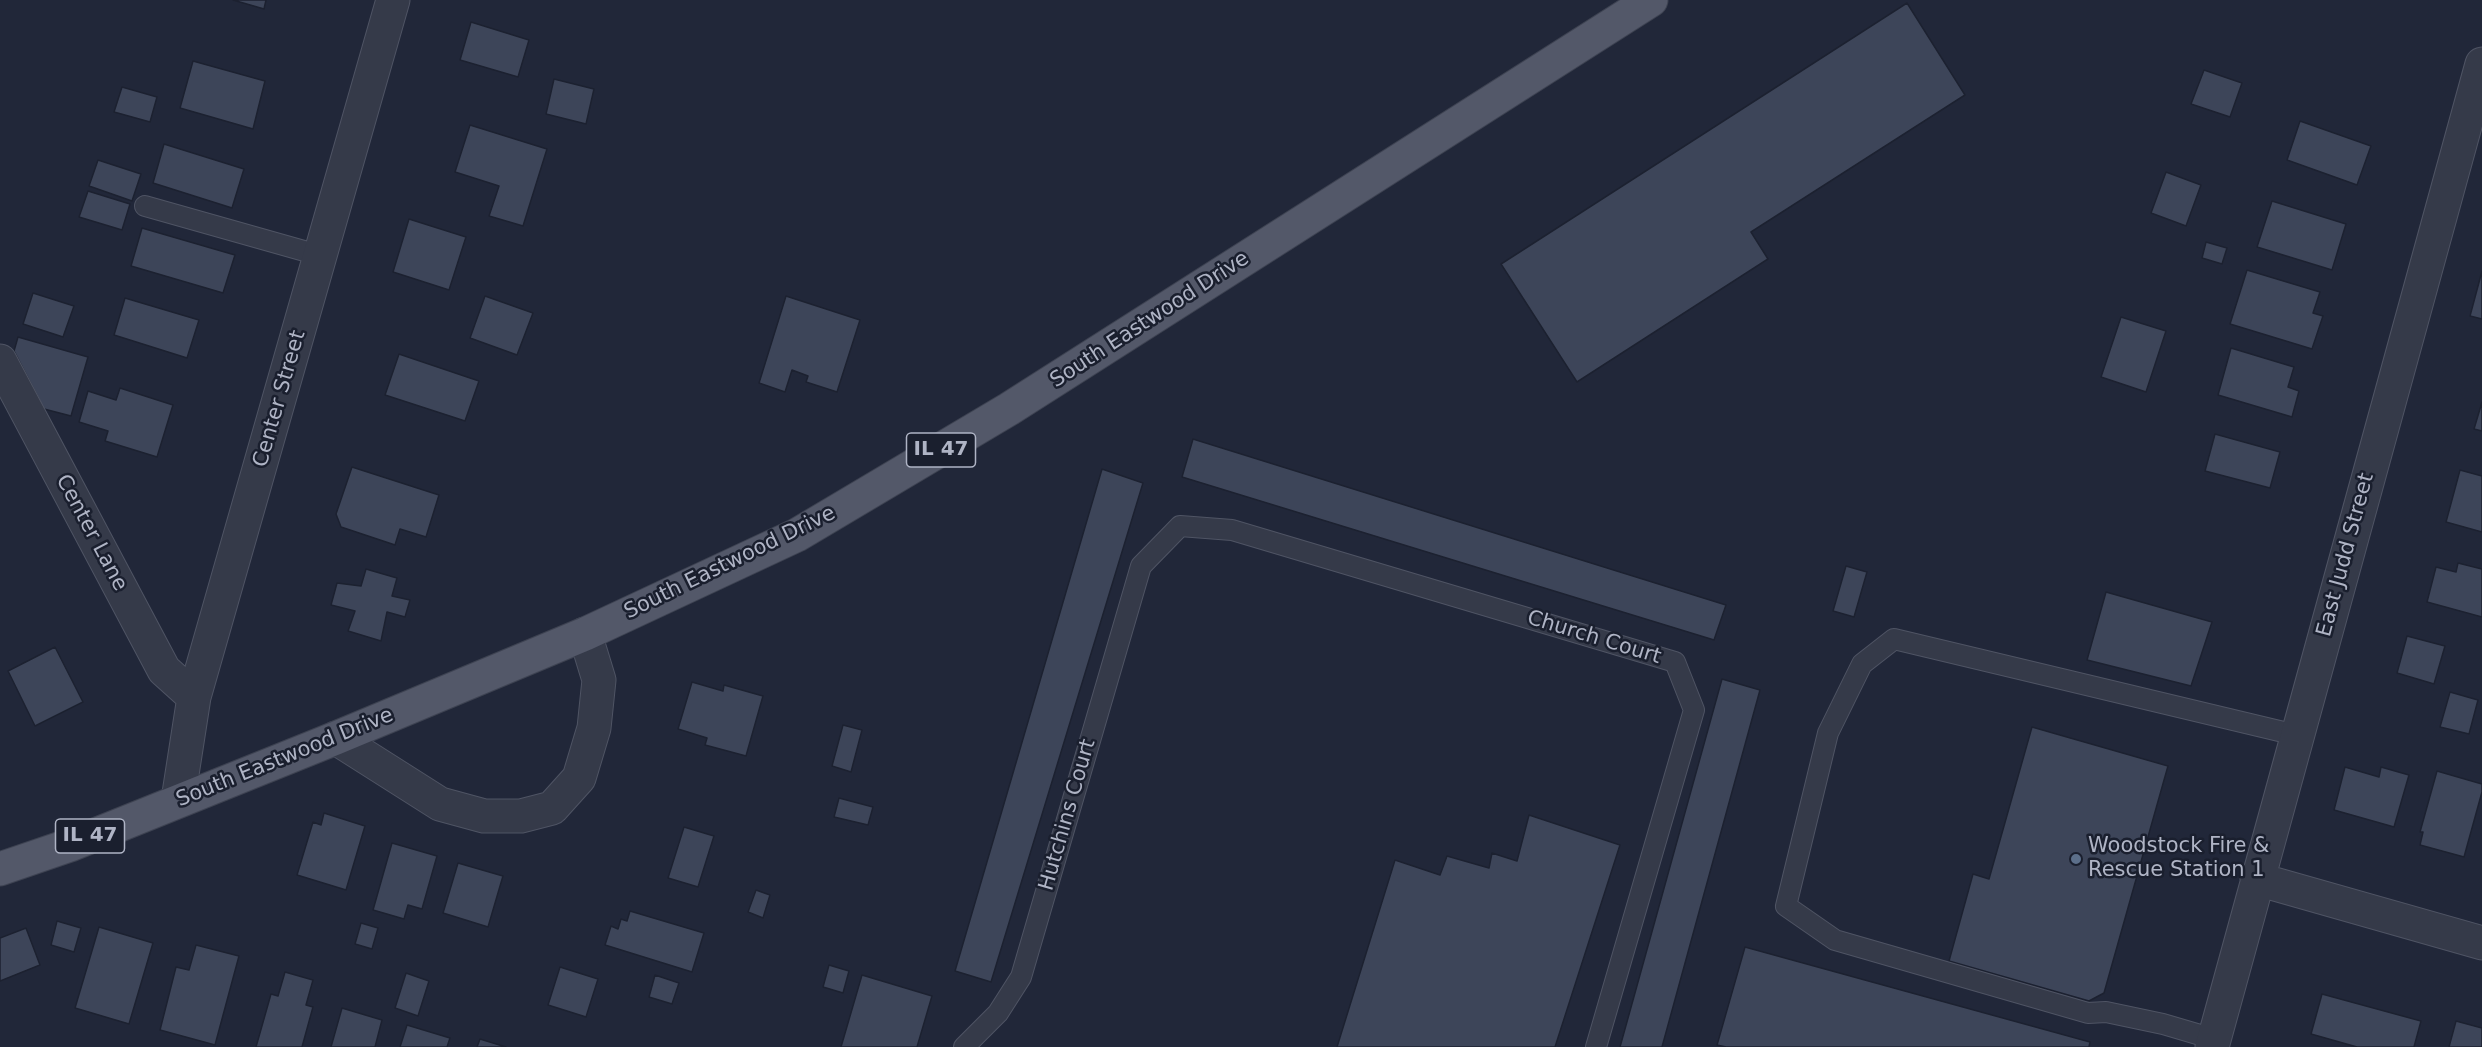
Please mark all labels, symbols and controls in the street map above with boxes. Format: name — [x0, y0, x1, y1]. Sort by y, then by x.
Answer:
street label: South Eastwood Drive — [1046, 246, 1254, 394]
street label: Center Street — [248, 328, 312, 470]
road number: IL 47 — [906, 433, 976, 467]
street label: East Judd Street — [2312, 470, 2380, 640]
street label: Center Lane — [50, 471, 132, 595]
street label: South Eastwood Drive — [620, 501, 840, 625]
street label: Church Court — [1524, 606, 1664, 670]
street label: South Eastwood Drive — [173, 703, 397, 813]
street label: Hutchins Court — [1034, 736, 1102, 894]
road number: IL 47 — [56, 819, 124, 853]
place label: Woodstock Fire & Rescue Station 1 — [2088, 834, 2269, 884]
marker: Woodstock Fire & Rescue Station 1 — [2069, 852, 2083, 866]

